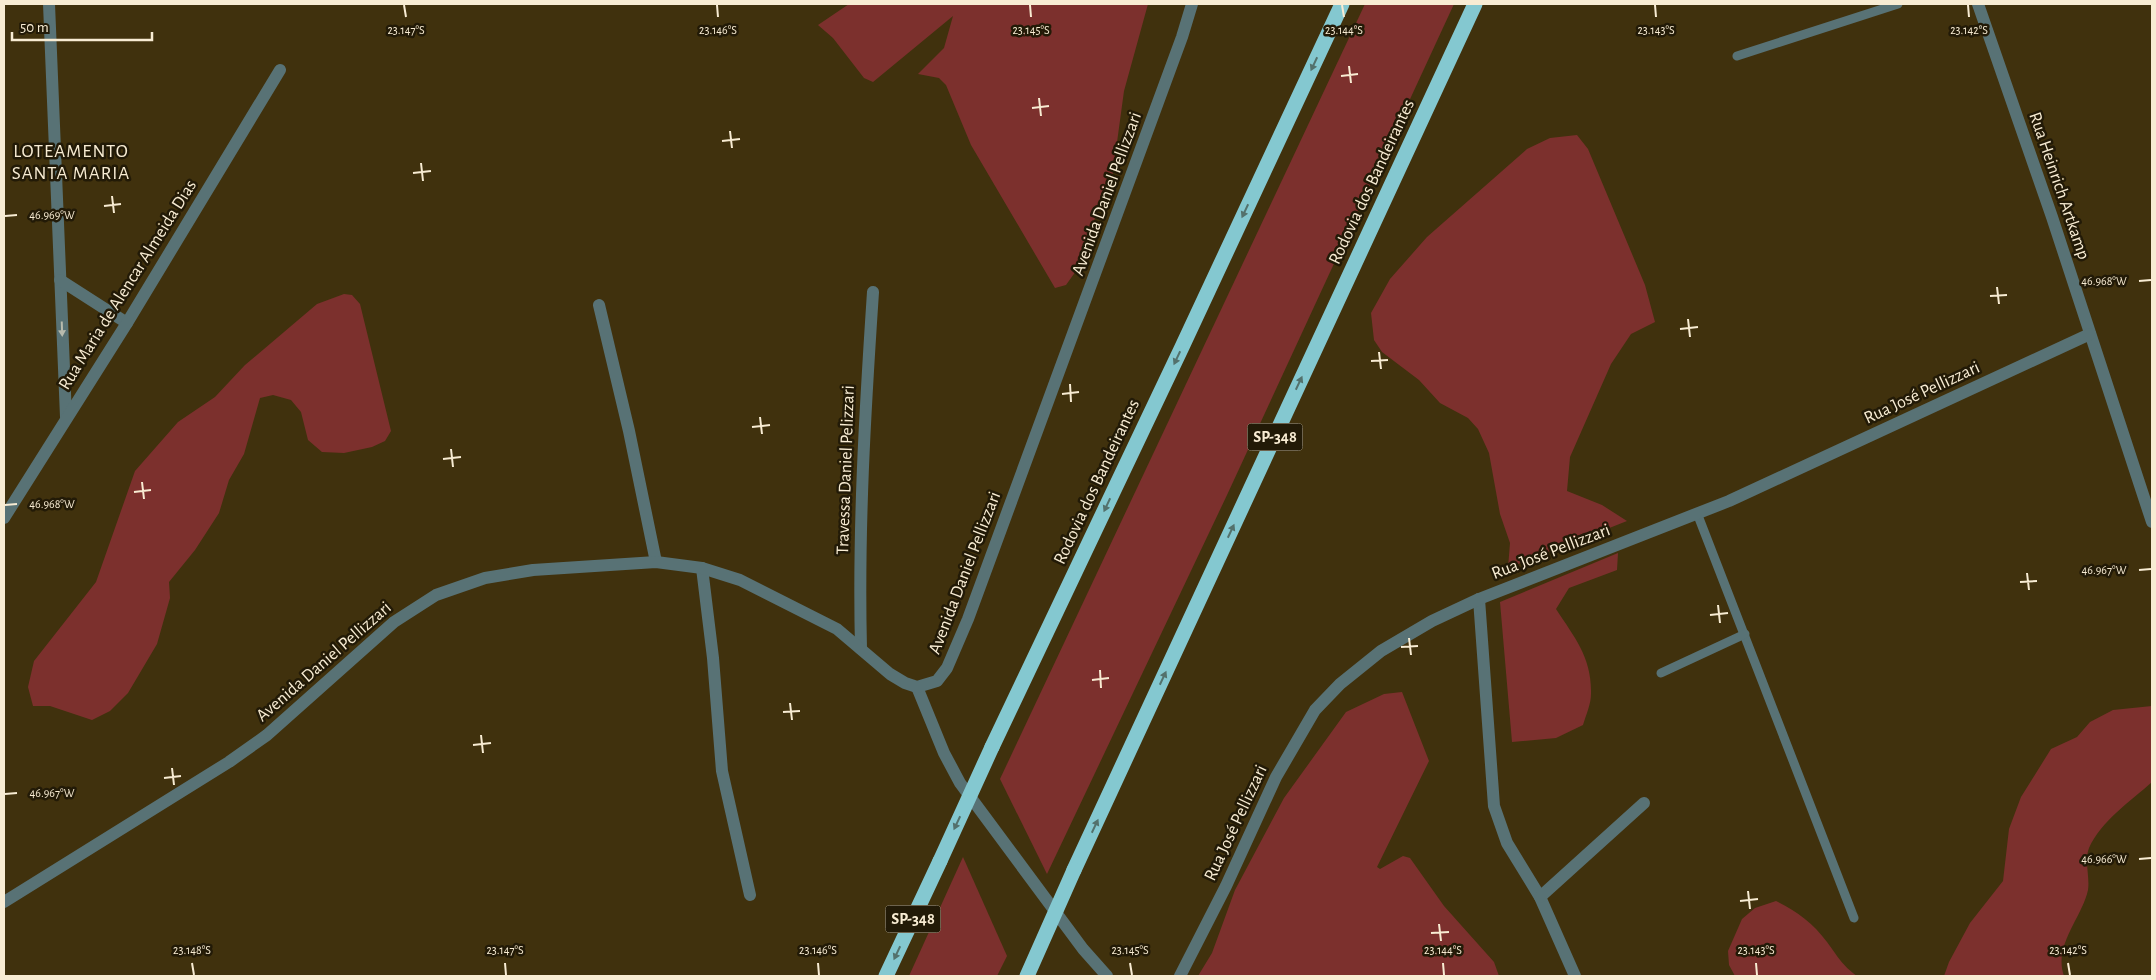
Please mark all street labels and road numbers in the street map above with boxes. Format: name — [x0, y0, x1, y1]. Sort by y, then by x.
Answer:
street label: Rodovia dos Bandeirantes — [1326, 97, 1418, 267]
street label: Avenida Daniel Pellizzari — [1069, 110, 1145, 278]
street label: Rua Heinrich Artkamp — [2025, 110, 2093, 262]
street label: Rua Maria de Alencar Almeida Dias — [56, 177, 200, 393]
street label: Rua José Pellizzari — [1861, 358, 1983, 428]
street label: Travessa Daniel Pelizzari — [834, 385, 858, 555]
street label: Rodovia dos Bandeirantes — [1051, 397, 1143, 567]
road number: SP-348 — [1248, 424, 1302, 451]
street label: Avenida Daniel Pellizzari — [926, 489, 1004, 657]
street label: Rua José Pellizzari — [1489, 521, 1613, 583]
street label: Avenida Daniel Pellizzari — [253, 599, 395, 725]
street label: Rua José Pellizzari — [1201, 762, 1271, 884]
road number: SP-348 — [886, 906, 940, 932]

